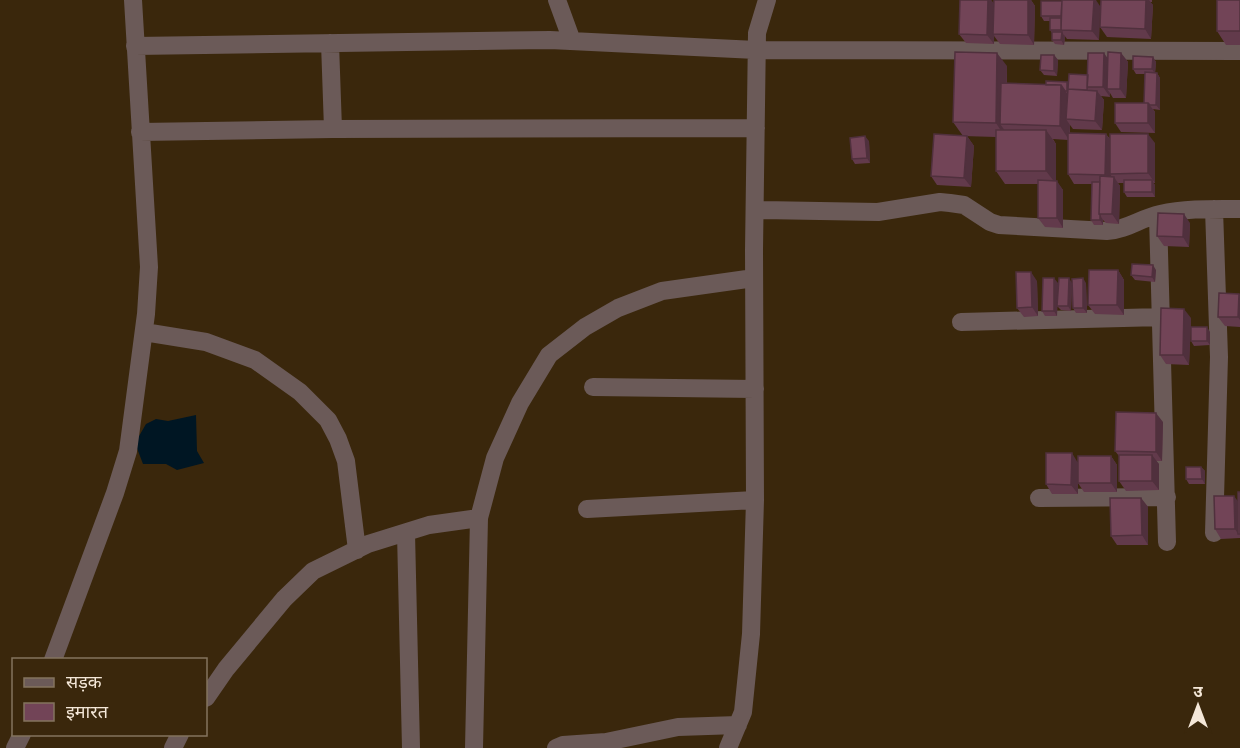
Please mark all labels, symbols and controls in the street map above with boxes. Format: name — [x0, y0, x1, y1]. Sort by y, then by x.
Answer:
legend — [12, 658, 207, 736]
text: सड़क — [66, 671, 103, 693]
north arrow — [1168, 676, 1228, 736]
text: उ — [1193, 682, 1203, 701]
text: इमारत — [66, 701, 109, 723]

